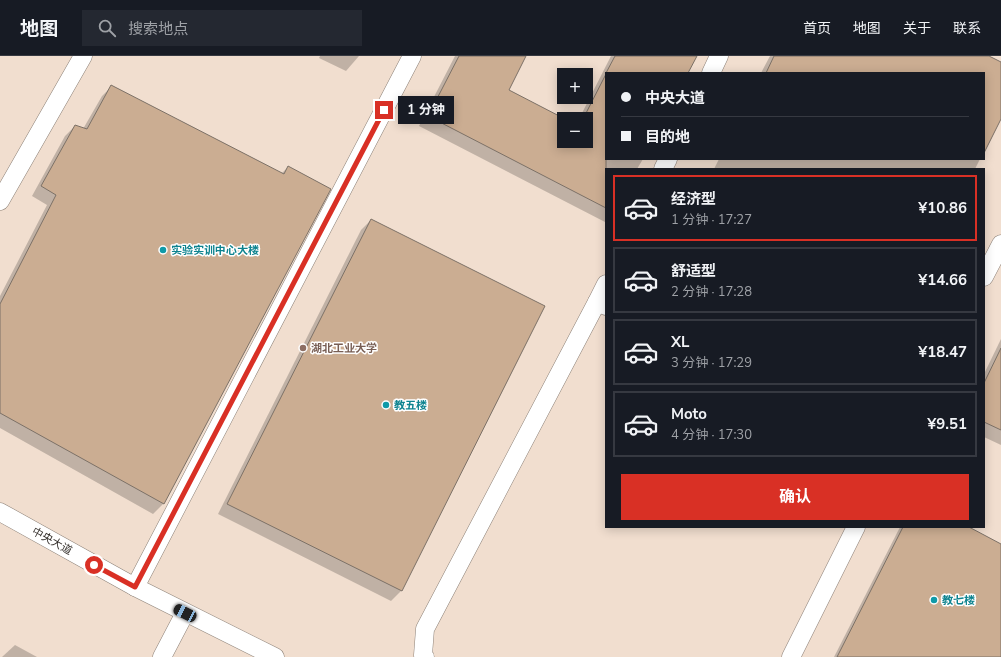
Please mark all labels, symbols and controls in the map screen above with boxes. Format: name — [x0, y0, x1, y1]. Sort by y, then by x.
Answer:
search box — [82, 10, 362, 46]
text: 地图 — [20, 16, 58, 42]
icon: search — [96, 17, 118, 39]
text: 搜索地点 — [128, 19, 188, 39]
text: 首页 — [803, 19, 831, 38]
text: 地图 — [853, 19, 881, 38]
text: 关于 — [903, 19, 931, 38]
text: 联系 — [953, 19, 981, 38]
map controls — [557, 68, 593, 148]
button: + — [557, 68, 593, 104]
text: 中央大道 — [645, 88, 705, 108]
callout: 1 分钟 — [398, 96, 454, 124]
route end — [375, 101, 393, 119]
text: 1 分钟 — [407, 101, 445, 119]
button: − — [557, 112, 593, 148]
text: 目的地 — [645, 127, 690, 147]
text: 经济型 — [671, 189, 716, 209]
icon: car — [623, 190, 659, 226]
text: ¥10.86 — [918, 198, 967, 218]
text: 1 分钟 · 17:27 — [671, 211, 752, 229]
place label: 实验实训中心大楼 — [171, 243, 259, 258]
marker: 实验实训中心大楼 — [158, 245, 168, 255]
text: 舒适型 — [671, 261, 716, 281]
icon: car — [623, 262, 659, 298]
text: ¥14.66 — [918, 270, 967, 290]
text: 2 分钟 · 17:28 — [671, 283, 752, 301]
text: XL — [671, 332, 690, 352]
icon: car — [623, 334, 659, 370]
place label: 湖北工业大学 — [311, 341, 377, 356]
text: ¥18.47 — [918, 342, 967, 362]
marker: 湖北工业大学 — [298, 343, 308, 353]
text: 3 分钟 · 17:29 — [671, 354, 752, 372]
place label: 教五楼 — [394, 398, 427, 413]
marker: 教五楼 — [381, 400, 391, 410]
text: Moto — [671, 404, 707, 424]
icon: car — [623, 406, 659, 442]
text: ¥9.51 — [927, 414, 967, 434]
text: 4 分钟 · 17:30 — [671, 426, 752, 444]
button: 确认 — [621, 474, 969, 520]
street label: 中央大道 — [29, 524, 75, 558]
route start — [85, 556, 103, 574]
place label: 教七楼 — [942, 593, 975, 608]
marker: 教七楼 — [929, 595, 939, 605]
car — [172, 602, 198, 624]

